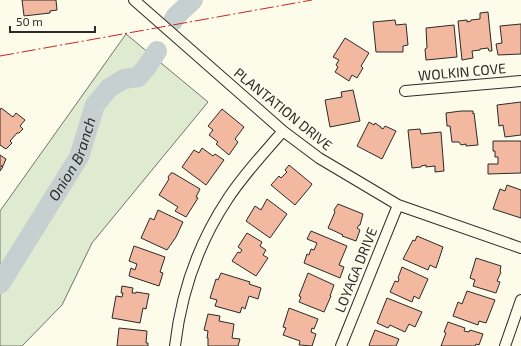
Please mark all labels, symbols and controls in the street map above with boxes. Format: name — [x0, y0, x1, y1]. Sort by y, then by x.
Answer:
scale bar — [10, 8, 95, 34]
text: 50 m — [16, 14, 43, 28]
street label: WOLKIN COVE — [417, 59, 507, 84]
street label: PLANTATION DRIVE — [231, 64, 336, 153]
water label: Onion Branch — [44, 115, 99, 204]
street label: LOYAGA DRIVE — [331, 225, 380, 315]

